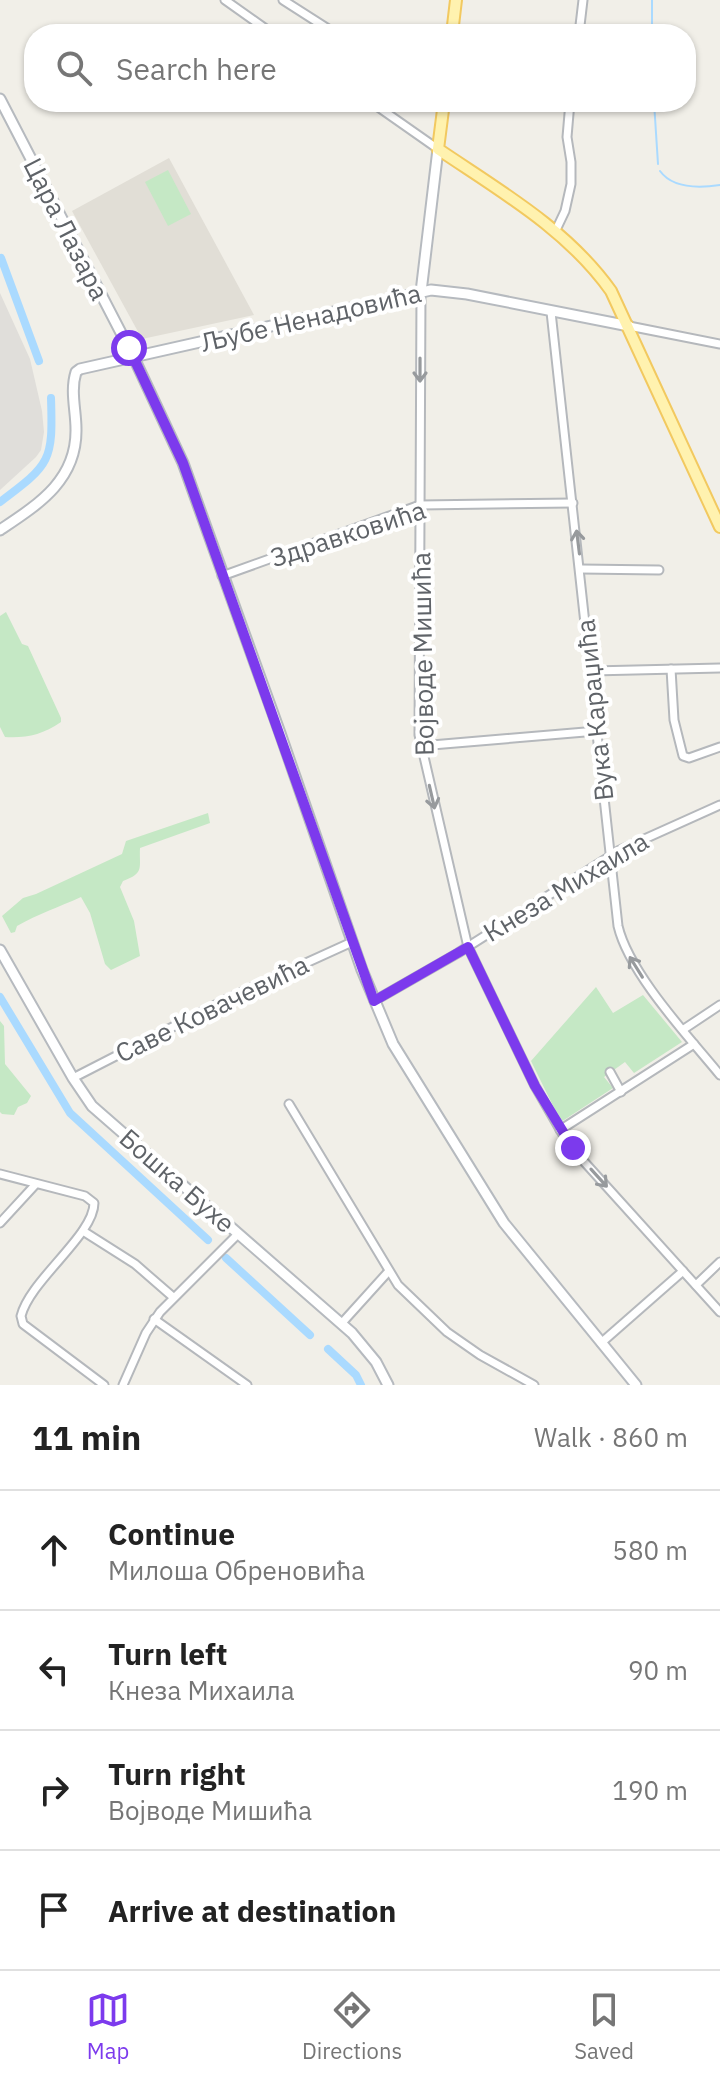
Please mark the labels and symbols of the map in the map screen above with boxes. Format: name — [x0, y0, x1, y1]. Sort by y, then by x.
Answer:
street label: Цара Лазара — [17, 152, 117, 306]
street label: Љубе Ненадовића — [197, 275, 424, 359]
route start — [111, 330, 147, 366]
one-way arrow — [412, 356, 428, 383]
street label: Здравковића — [266, 492, 430, 574]
one-way arrow — [570, 529, 585, 556]
street label: Војводе Мишића — [403, 552, 441, 756]
street label: Вука Караџића — [568, 617, 620, 803]
one-way arrow — [425, 783, 440, 809]
street label: Кнеза Михаила — [477, 823, 654, 949]
street label: Саве Ковачевића — [109, 947, 314, 1070]
one-way arrow — [628, 956, 644, 979]
street label: Бошка Бухе — [113, 1121, 243, 1240]
route end — [555, 1130, 591, 1166]
one-way arrow — [590, 1167, 608, 1187]

